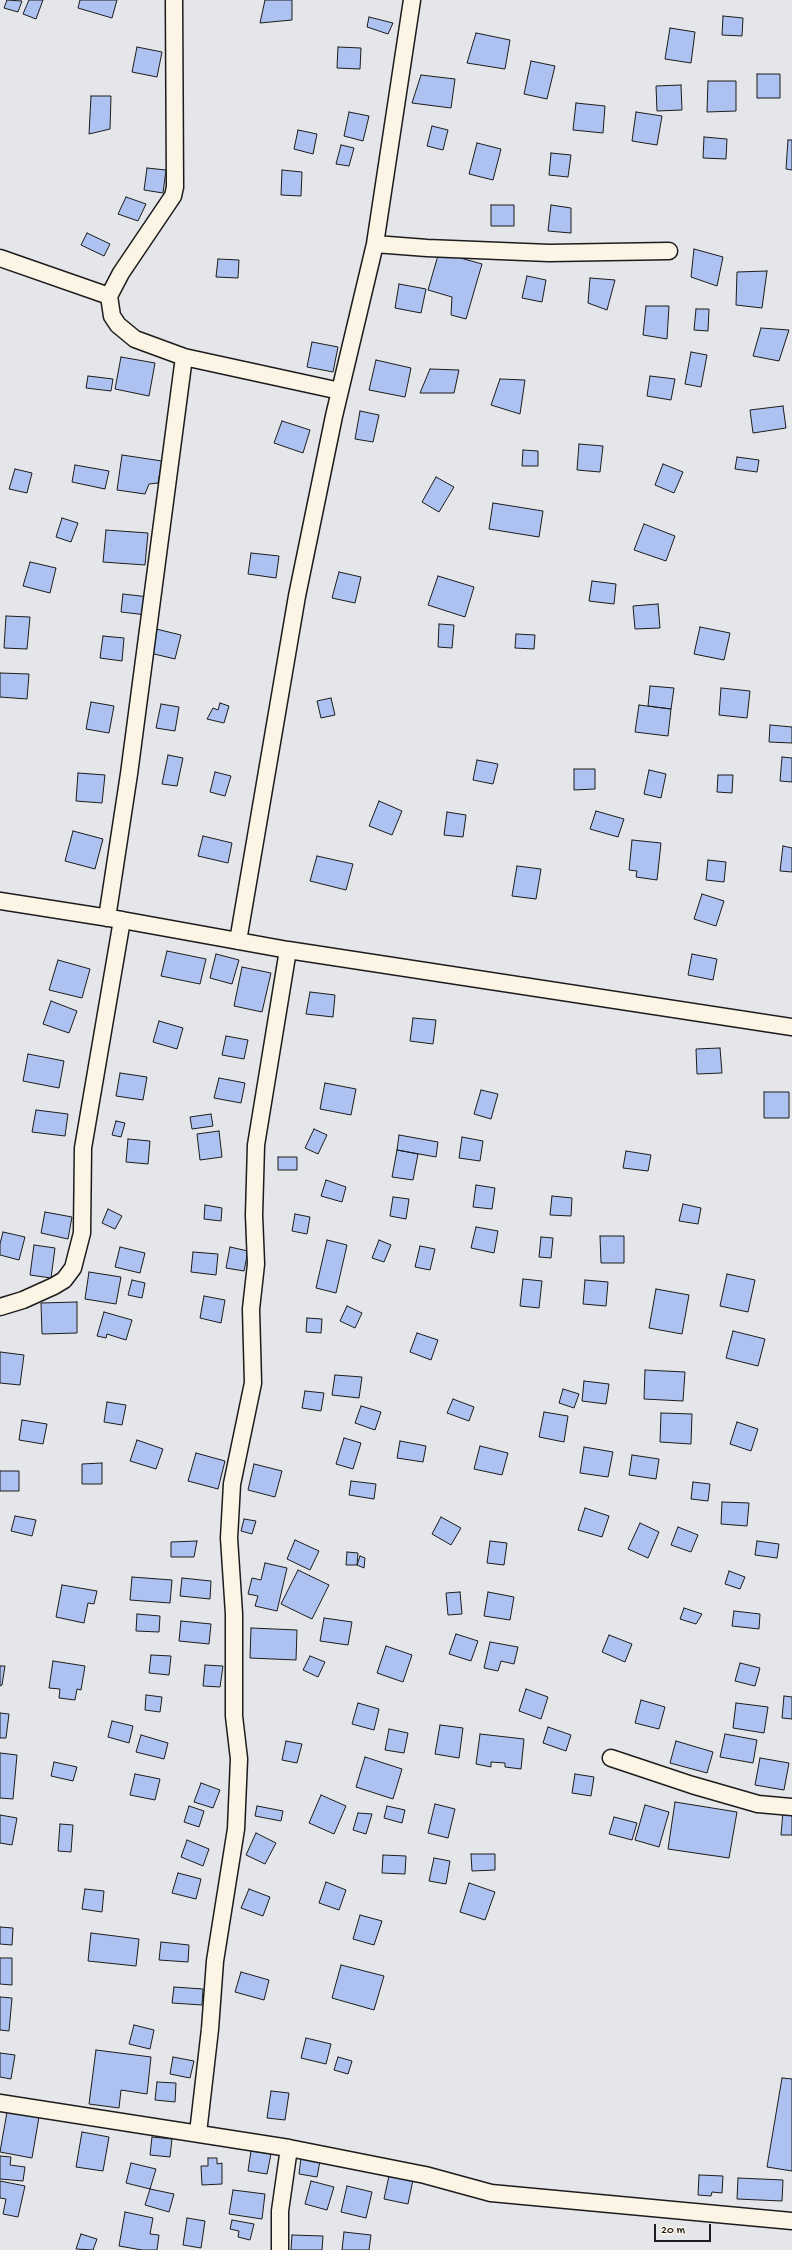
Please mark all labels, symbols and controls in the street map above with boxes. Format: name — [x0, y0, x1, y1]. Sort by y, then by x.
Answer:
scale bar — [656, 2216, 713, 2242]
text: 20 m — [661, 2224, 685, 2238]

